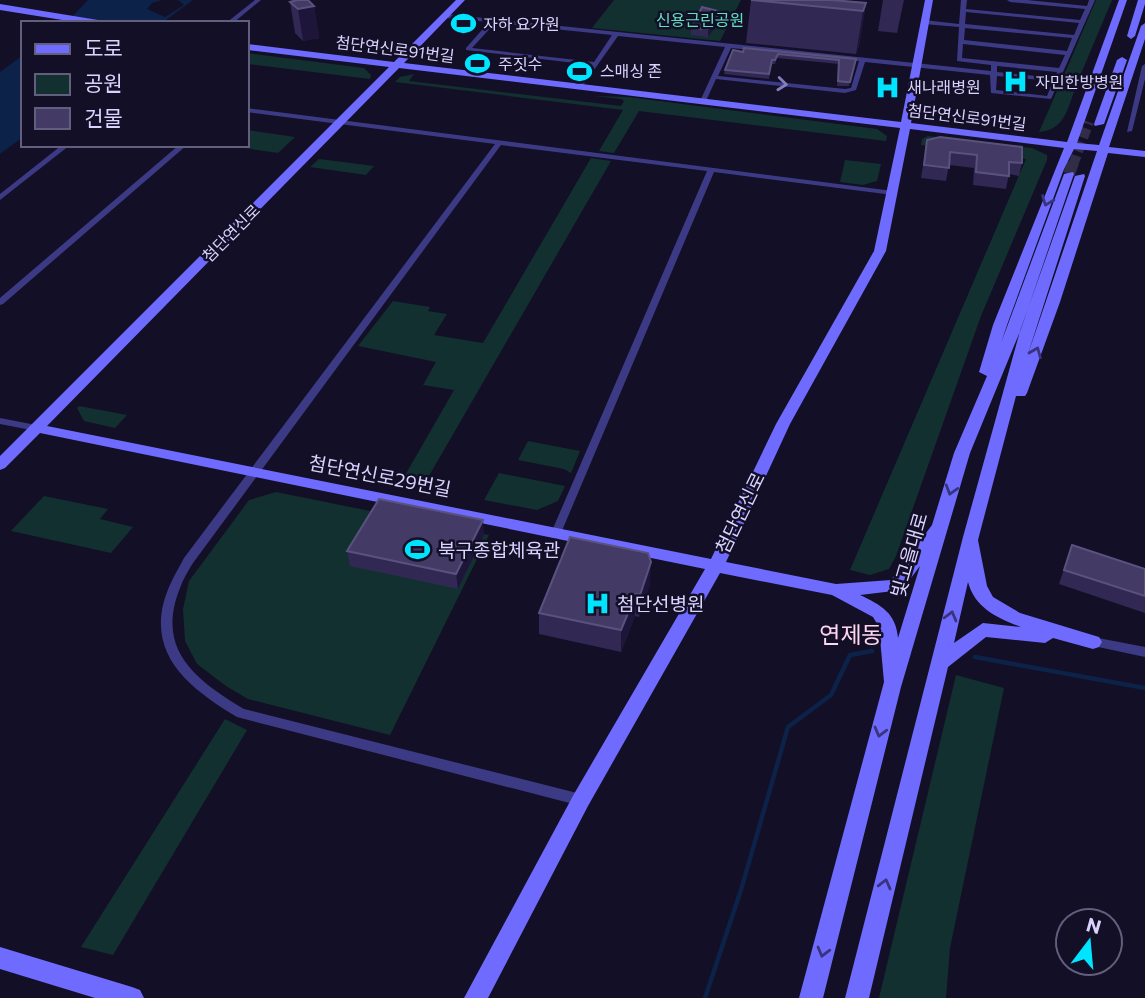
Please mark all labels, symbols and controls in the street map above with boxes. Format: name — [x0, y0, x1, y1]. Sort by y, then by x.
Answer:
sports icon: 자하 요가원 — [449, 10, 477, 38]
park label: 신용근린공원 — [656, 10, 744, 29]
place label: 자하 요가원 — [483, 14, 560, 33]
legend — [21, 21, 248, 147]
street label: 첨단연신로91번길 — [335, 32, 456, 65]
text: 도로 — [84, 35, 123, 60]
sports icon: 주짓수 — [464, 50, 492, 78]
place label: 주짓수 — [498, 54, 542, 73]
sports icon: 스매싱 존 — [566, 57, 594, 85]
place label: 스매싱 존 — [600, 61, 662, 80]
hospital icon: 자민한방병원 — [1001, 68, 1029, 96]
text: 공원 — [84, 70, 123, 95]
place label: 자민한방병원 — [1035, 72, 1123, 91]
hospital icon: 새나래병원 — [873, 73, 901, 101]
one-way arrow — [777, 76, 788, 91]
place label: 새나래병원 — [907, 77, 981, 96]
street label: 첨단연신로91번길 — [907, 100, 1028, 133]
text: 건물 — [84, 105, 123, 130]
one-way arrow — [1041, 195, 1055, 207]
street label: 첨단연신로 — [198, 200, 264, 265]
one-way arrow — [1028, 346, 1042, 358]
street label: 첨단연신로29번길 — [307, 450, 453, 501]
street label: 첨단연신로 — [710, 468, 769, 557]
one-way arrow — [944, 484, 959, 496]
street label: 빛고을대로 — [885, 510, 932, 600]
sports icon: 북구종합체육관 — [404, 536, 432, 564]
place label: 북구종합체육관 — [438, 538, 560, 561]
hospital icon: 첨단선병원 — [583, 590, 611, 618]
place label: 첨단선병원 — [617, 592, 704, 615]
one-way arrow — [943, 610, 957, 622]
district label: 연제동 — [819, 620, 883, 648]
one-way arrow — [874, 726, 888, 738]
one-way arrow — [876, 878, 891, 890]
north arrow — [1054, 907, 1124, 977]
text: N — [1084, 912, 1104, 938]
one-way arrow — [817, 946, 831, 958]

